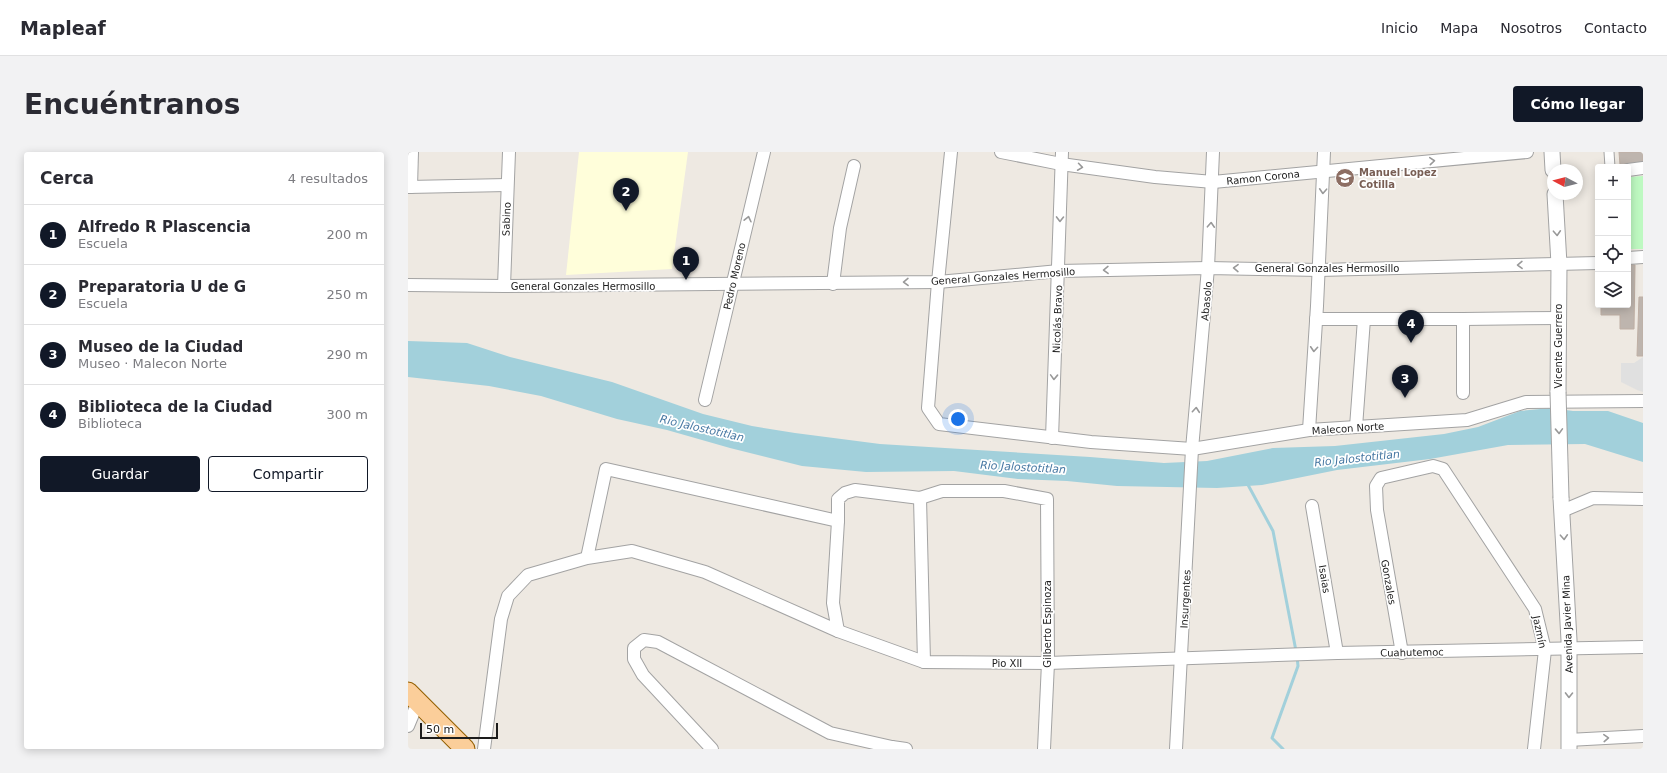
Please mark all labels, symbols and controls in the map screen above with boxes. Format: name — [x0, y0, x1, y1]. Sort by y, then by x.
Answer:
text: Mapleaf — [20, 17, 106, 39]
text: Inicio — [1381, 20, 1418, 36]
text: Mapa — [1440, 20, 1478, 36]
text: Nosotros — [1500, 20, 1562, 36]
text: Contacto — [1584, 20, 1647, 36]
button: Cómo llegar — [1513, 86, 1643, 122]
text: Encuéntranos — [24, 88, 240, 121]
one-way arrow — [1429, 156, 1435, 165]
one-way arrow — [1077, 162, 1083, 171]
north arrow — [1547, 164, 1583, 200]
map controls — [1595, 164, 1631, 308]
button: + — [1595, 164, 1631, 200]
school or university icon: Manuel Lopez Cotilla — [1334, 167, 1356, 189]
place label: Manuel Lopez Cotilla — [1359, 167, 1437, 190]
text: Cerca — [40, 168, 94, 188]
street label: Ramon Corona — [1226, 168, 1300, 187]
text: 4 resultados — [288, 171, 368, 186]
pin: 2 — [613, 178, 639, 211]
one-way arrow — [1319, 188, 1327, 194]
button: − — [1595, 200, 1631, 236]
street label: Sabino — [500, 202, 513, 236]
one-way arrow — [743, 216, 751, 223]
one-way arrow — [1055, 216, 1064, 222]
text: Alfredo R Plascencia — [78, 218, 251, 236]
one-way arrow — [1206, 222, 1215, 228]
text: 1 — [48, 227, 58, 242]
text: 200 m — [326, 227, 368, 242]
one-way arrow — [1553, 230, 1561, 236]
text: Escuela — [78, 236, 128, 251]
button: locate — [1595, 236, 1631, 272]
street label: Pedro Moreno — [721, 241, 748, 311]
pin: 1 — [673, 247, 699, 280]
one-way arrow — [1517, 261, 1523, 269]
street label: General Gonzales Hermosillo — [1255, 263, 1399, 274]
one-way arrow — [1233, 264, 1239, 272]
street label: General Gonzales Hermosillo — [931, 266, 1076, 287]
one-way arrow — [1103, 266, 1109, 274]
button: layers — [1595, 272, 1631, 308]
text: Preparatoria U de G — [78, 278, 246, 296]
one-way arrow — [903, 278, 909, 286]
street label: General Gonzales Hermosillo — [511, 281, 655, 292]
street label: Abasolo — [1199, 281, 1214, 321]
street label: Nicolás Bravo — [1051, 285, 1064, 353]
text: 2 — [48, 287, 58, 302]
text: 250 m — [326, 287, 368, 302]
text: Escuela — [78, 296, 128, 311]
street label: Vicente Guerrero — [1553, 304, 1564, 388]
pin: 4 — [1398, 310, 1424, 343]
text: Museo de la Ciudad — [78, 338, 243, 356]
one-way arrow — [1309, 346, 1318, 352]
text: 3 — [48, 347, 58, 362]
text: 290 m — [326, 347, 368, 362]
text: Museo · Malecon Norte — [78, 356, 227, 371]
pin: 3 — [1392, 365, 1418, 398]
one-way arrow — [1050, 374, 1059, 380]
text: Biblioteca de la Ciudad — [78, 398, 273, 416]
text: 4 — [48, 407, 58, 422]
text: 300 m — [326, 407, 368, 422]
one-way arrow — [1191, 407, 1200, 413]
your location — [948, 409, 968, 429]
water label: Rio Jalostotitlan — [659, 412, 745, 444]
text: Biblioteca — [78, 416, 142, 431]
street label: Malecon Norte — [1311, 420, 1385, 437]
one-way arrow — [1555, 428, 1564, 434]
water label: Rio Jalostotitlan — [1314, 448, 1400, 469]
button: Guardar — [40, 456, 200, 492]
button: Compartir — [208, 456, 368, 492]
water label: Rio Jalostotitlan — [980, 459, 1066, 476]
one-way arrow — [1559, 534, 1568, 540]
street label: Gonzales — [1379, 559, 1398, 606]
street label: Isaias — [1317, 564, 1332, 594]
street label: Insurgentes — [1178, 569, 1193, 629]
street label: Avenida Javier Mina — [1560, 575, 1575, 673]
street label: Gilberto Espinoza — [1042, 580, 1053, 668]
street label: Jazmín — [1530, 614, 1548, 649]
street label: Cuahutemoc — [1380, 646, 1444, 659]
street label: Pio XII — [992, 658, 1022, 669]
one-way arrow — [1565, 692, 1573, 698]
scale bar — [420, 721, 498, 740]
text: 50 m — [426, 723, 454, 736]
one-way arrow — [1603, 734, 1609, 742]

